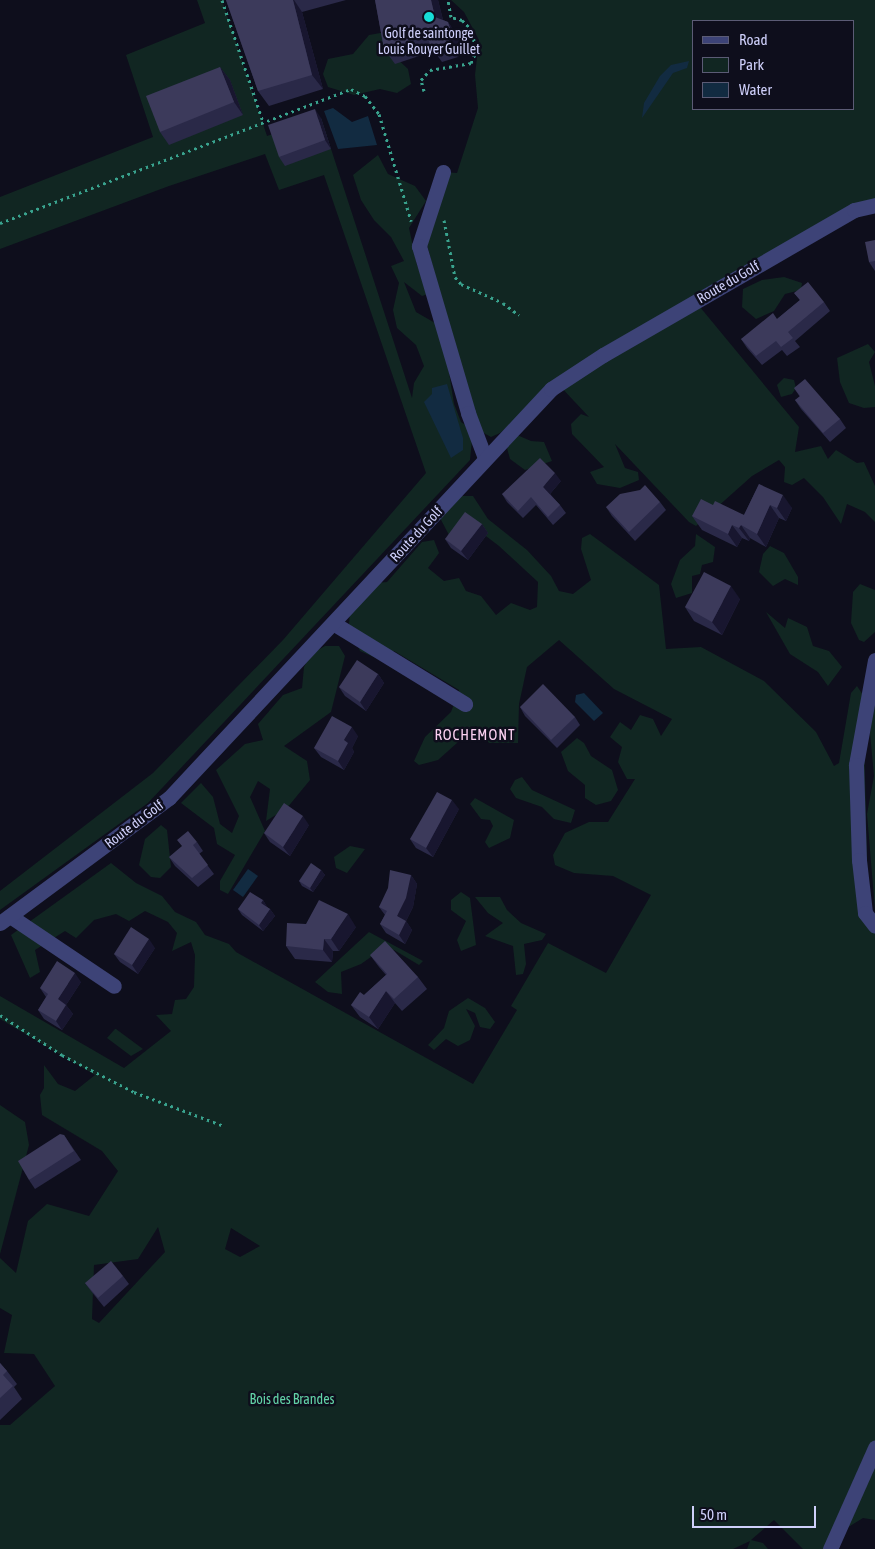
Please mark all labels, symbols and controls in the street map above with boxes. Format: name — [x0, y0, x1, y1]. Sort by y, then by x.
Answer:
marker: Golf de saintonge Louis Rouyer Guillet — [423, 11, 435, 23]
legend — [692, 20, 855, 110]
place label: Golf de saintonge Louis Rouyer Guillet — [378, 25, 480, 58]
text: Road — [739, 31, 768, 48]
text: Park — [739, 56, 764, 73]
text: Water — [739, 81, 772, 98]
street label: Route du Golf — [694, 257, 762, 307]
street label: Route du Golf — [386, 503, 446, 565]
district label: ROCHEMONT — [433, 726, 517, 744]
street label: Route du Golf — [101, 796, 167, 852]
park label: Bois des Brandes — [250, 1391, 334, 1407]
scale bar — [695, 1496, 819, 1528]
text: 50 m — [700, 1506, 727, 1523]

